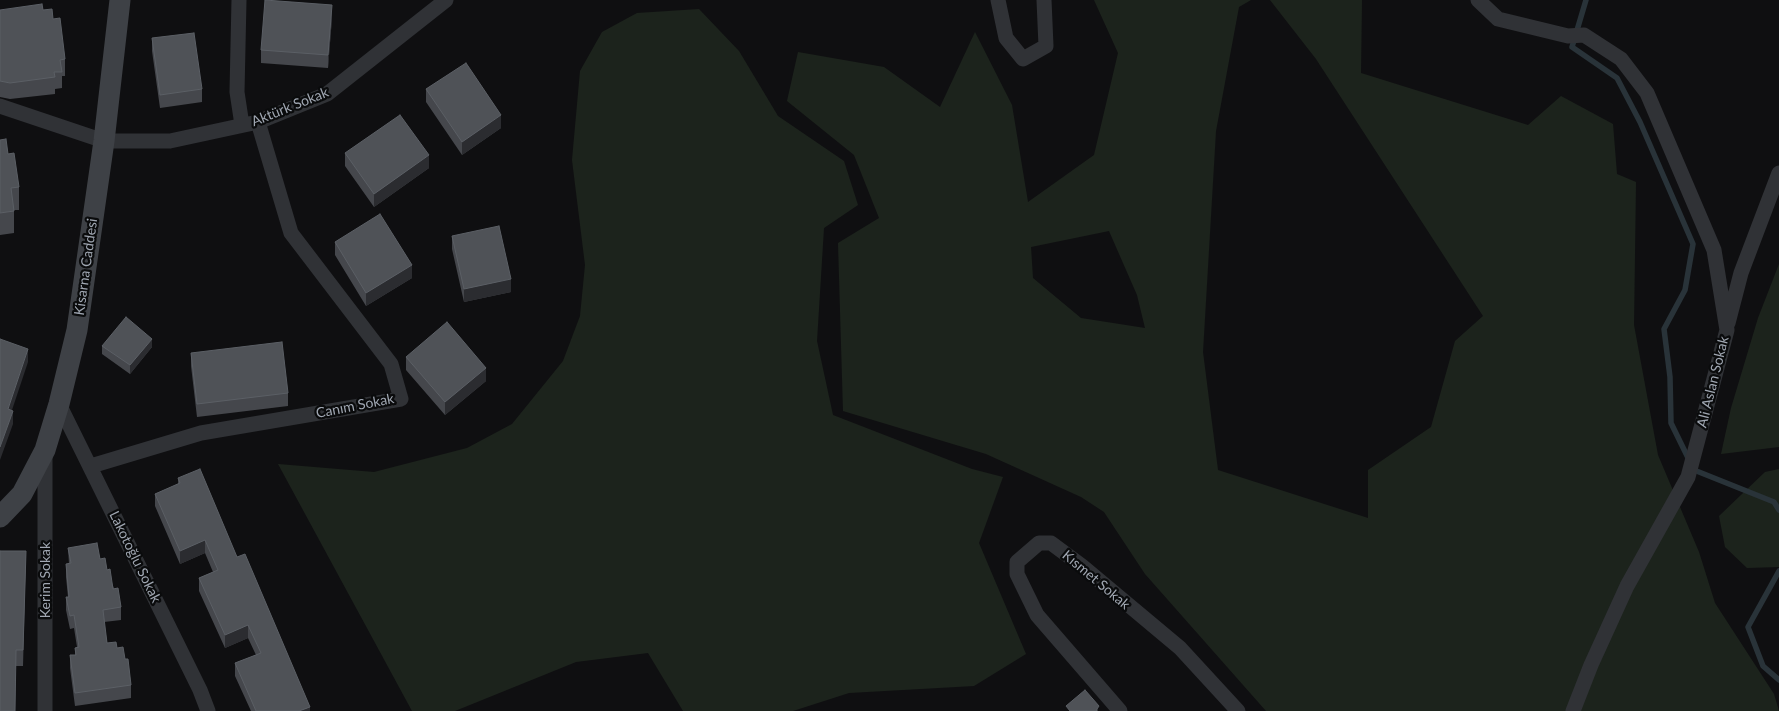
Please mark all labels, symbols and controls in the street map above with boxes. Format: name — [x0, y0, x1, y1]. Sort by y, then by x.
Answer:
street label: Aktürk Sokak — [249, 84, 331, 130]
street label: Kisarna Caddesi — [71, 217, 101, 317]
street label: Ali Aslan Sokak — [1694, 335, 1732, 429]
street label: Canım Sokak — [314, 390, 396, 422]
street label: Lakotoğlu Sokak — [105, 508, 165, 606]
street label: Kerim Sokak — [37, 542, 53, 618]
street label: Kısmet Sokak — [1059, 547, 1133, 613]

